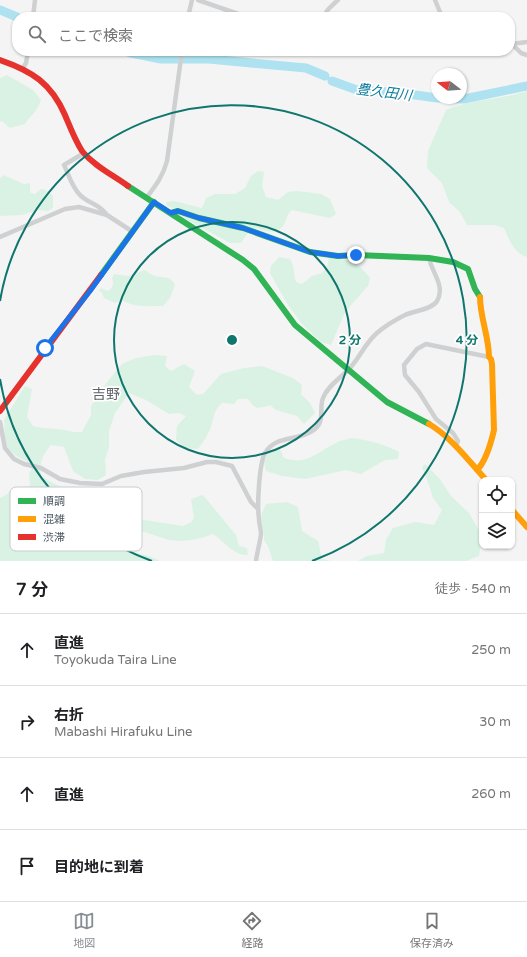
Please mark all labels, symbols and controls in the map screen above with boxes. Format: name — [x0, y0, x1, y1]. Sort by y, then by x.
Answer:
search box — [12, 12, 515, 56]
icon: search — [26, 23, 48, 45]
text: ここで検索 — [58, 27, 133, 45]
north arrow — [431, 68, 467, 104]
water label: 豊久田川 — [355, 81, 415, 105]
route end — [347, 246, 365, 264]
centre of rings — [225, 333, 239, 347]
text: 2 分 — [339, 333, 361, 347]
text: 4 分 — [456, 333, 478, 347]
route start — [36, 339, 54, 357]
district label: 吉野 — [92, 386, 120, 403]
map controls — [479, 477, 515, 549]
button: locate — [479, 477, 515, 513]
legend — [10, 487, 142, 551]
text: 順調 — [43, 495, 65, 508]
text: 混雑 — [43, 513, 65, 526]
button: layers — [479, 513, 515, 549]
text: 渋滞 — [43, 531, 65, 544]
text: 7 分 — [16, 579, 48, 600]
text: 徒歩 · 540 m — [435, 581, 511, 597]
text: 直進 — [54, 634, 84, 652]
icon: ahead — [16, 639, 38, 661]
text: 250 m — [471, 642, 511, 658]
text: Toyokuda Taira Line — [54, 652, 177, 668]
text: 右折 — [54, 706, 84, 724]
icon: right — [16, 711, 38, 733]
text: 30 m — [479, 714, 511, 730]
text: Mabashi Hirafuku Line — [54, 724, 192, 740]
icon: ahead — [16, 783, 38, 805]
text: 直進 — [54, 786, 84, 804]
text: 260 m — [471, 786, 511, 802]
icon: arrive — [16, 855, 38, 877]
text: 目的地に到着 — [54, 858, 144, 876]
tab: 地図 — [73, 910, 95, 950]
tab: 経路 — [241, 910, 263, 950]
tab: 保存済み — [410, 910, 454, 950]

